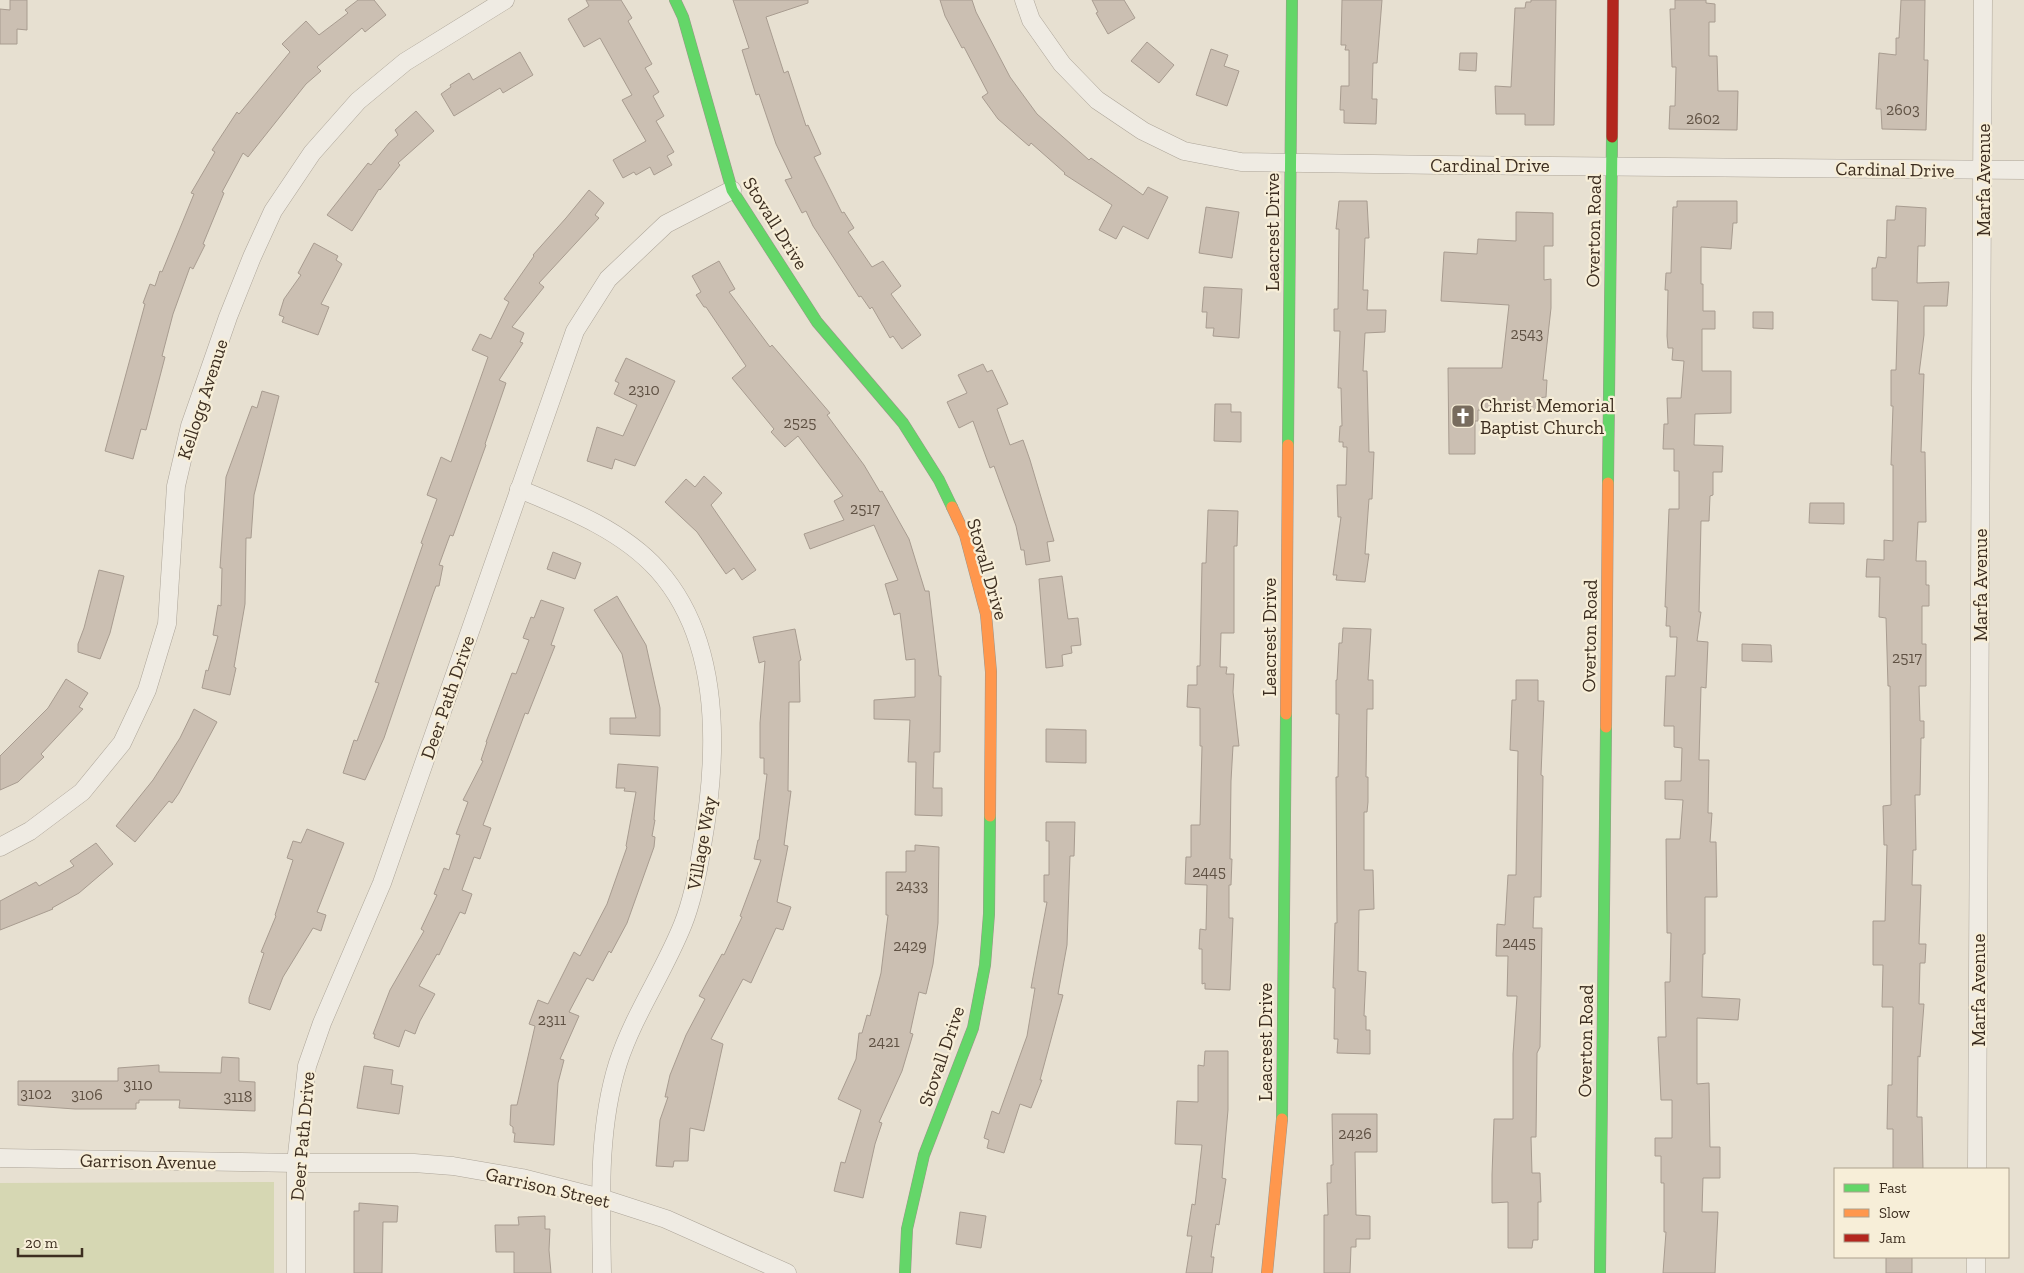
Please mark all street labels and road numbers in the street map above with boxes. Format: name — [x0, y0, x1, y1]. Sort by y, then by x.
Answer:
street label: Marfa Avenue — [1972, 123, 1995, 236]
street label: Cardinal Drive — [1430, 154, 1550, 177]
street label: Cardinal Drive — [1835, 157, 1955, 182]
street label: Stovall Drive — [738, 173, 813, 274]
street label: Leacrest Drive — [1261, 173, 1284, 291]
street label: Overton Road — [1581, 174, 1606, 288]
street label: Kellogg Avenue — [172, 336, 233, 462]
street label: Stovall Drive — [962, 516, 1013, 623]
street label: Marfa Avenue — [1969, 528, 1992, 641]
street label: Leacrest Drive — [1258, 578, 1281, 696]
street label: Overton Road — [1577, 579, 1602, 693]
street label: Deer Path Drive — [415, 632, 479, 762]
street label: Village Way — [682, 794, 721, 893]
street label: Marfa Avenue — [1967, 933, 1990, 1046]
street label: Leacrest Drive — [1254, 983, 1277, 1101]
street label: Overton Road — [1573, 984, 1598, 1098]
street label: Stovall Drive — [914, 1003, 969, 1109]
street label: Deer Path Drive — [285, 1070, 320, 1202]
street label: Garrison Avenue — [80, 1149, 216, 1174]
street label: Garrison Street — [483, 1162, 612, 1213]

